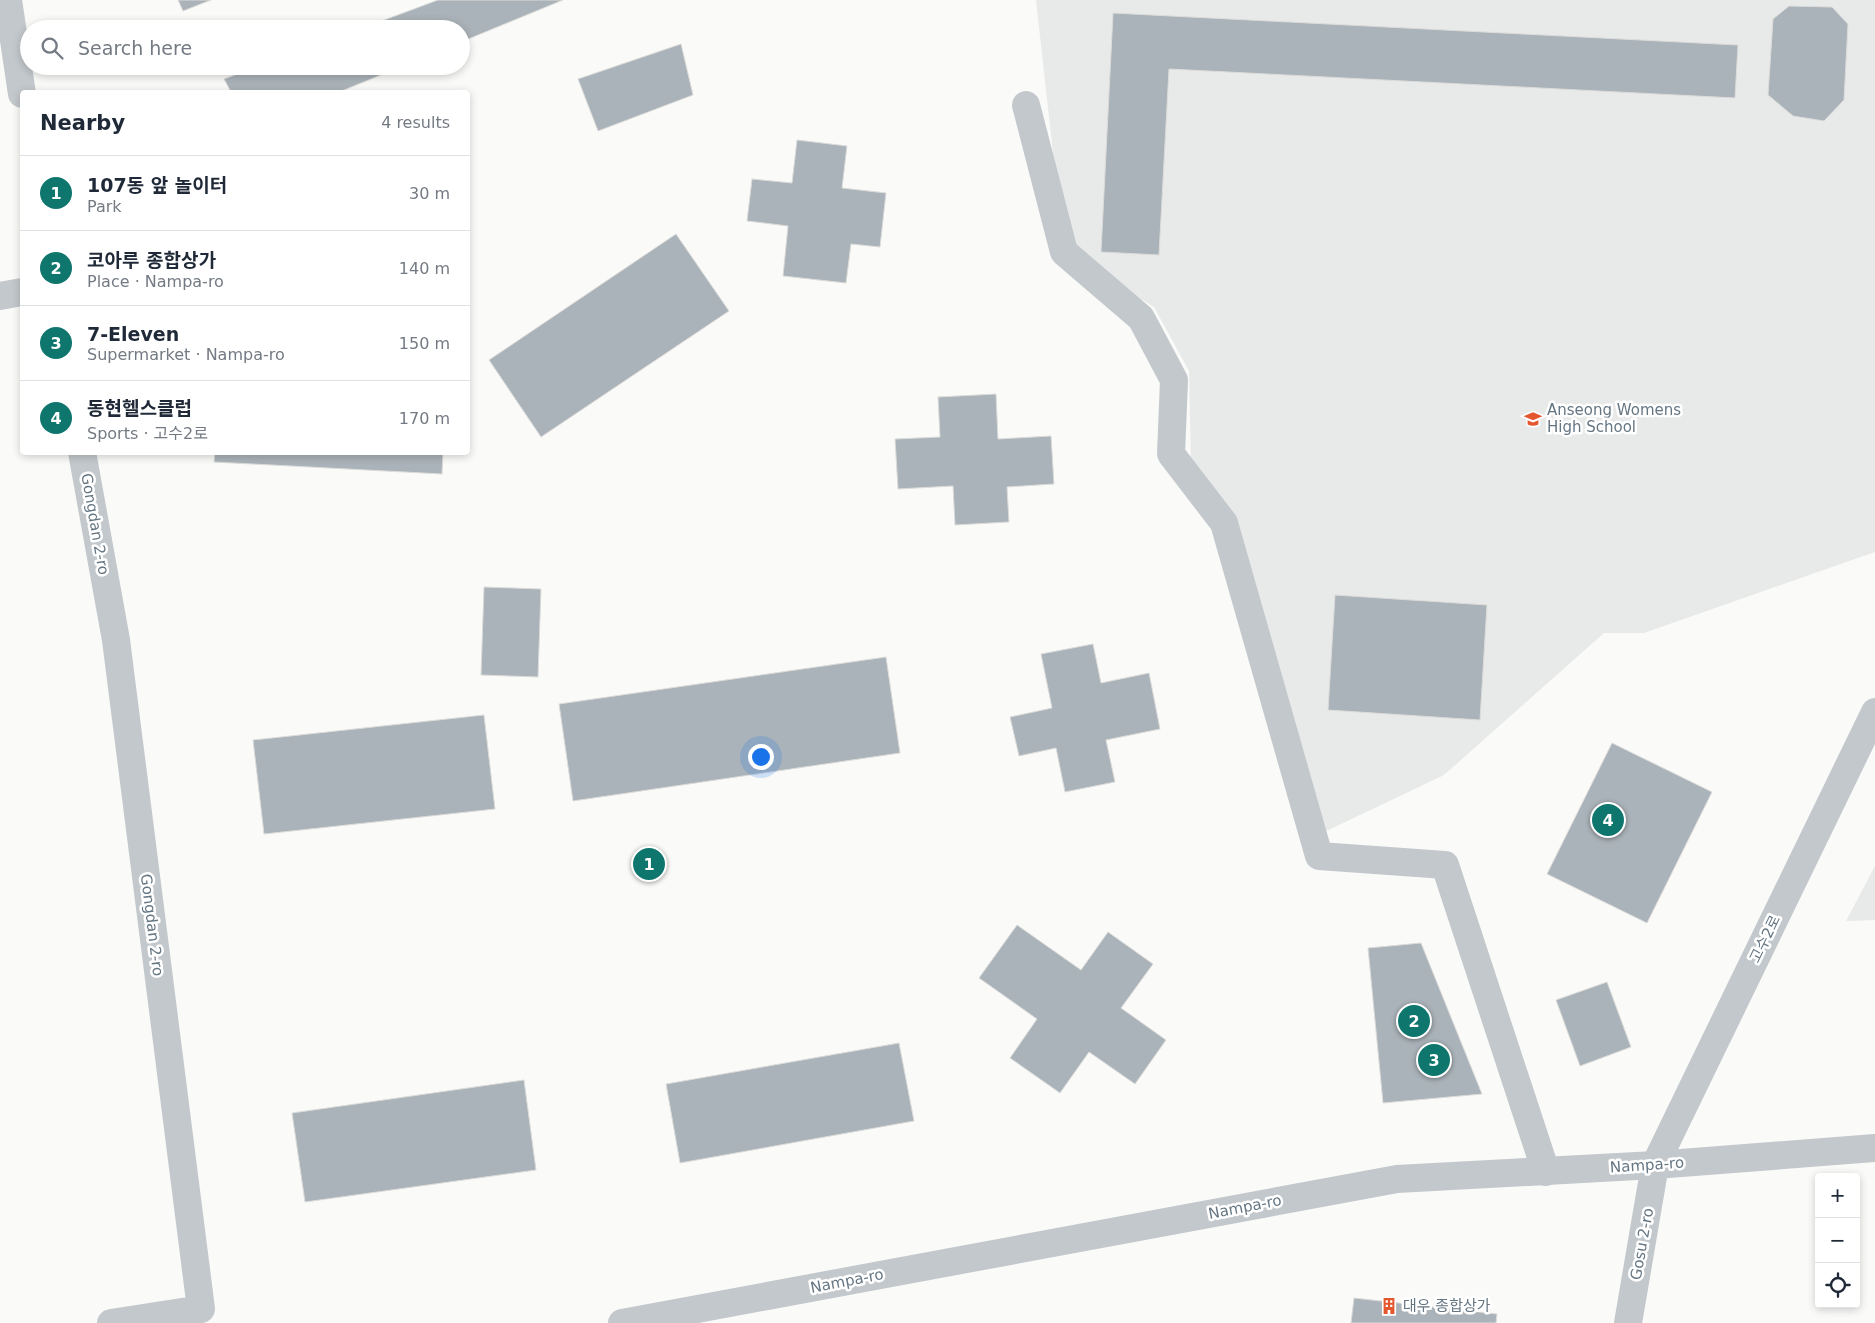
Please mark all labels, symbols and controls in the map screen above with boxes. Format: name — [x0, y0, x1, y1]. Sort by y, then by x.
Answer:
search box — [20, 20, 470, 75]
icon: search — [38, 34, 66, 62]
text: Search here — [78, 37, 192, 59]
text: Nearby — [40, 111, 125, 135]
text: 4 results — [381, 113, 450, 132]
text: 107동 앞 놀이터 — [87, 174, 227, 196]
text: 1 — [50, 184, 62, 203]
text: 30 m — [409, 184, 450, 203]
text: Park — [87, 197, 122, 216]
text: 코아루 종합상가 — [87, 249, 216, 271]
text: 2 — [50, 259, 62, 278]
text: 140 m — [399, 259, 450, 278]
text: Place · Nampa-ro — [87, 272, 224, 291]
text: 7-Eleven — [87, 323, 179, 345]
text: 3 — [50, 334, 62, 353]
text: 150 m — [399, 334, 450, 353]
text: Supermarket · Nampa-ro — [87, 345, 285, 364]
text: 동현헬스클럽 — [87, 397, 192, 419]
place label: Anseong Womens High School — [1547, 401, 1681, 436]
text: 4 — [50, 409, 62, 428]
text: 170 m — [399, 409, 450, 428]
school or university icon: Anseong Womens High School — [1523, 409, 1543, 429]
text: Sports · 고수2로 — [87, 424, 208, 443]
street label: Gongdan 2-ro — [77, 472, 113, 576]
your location — [748, 744, 774, 770]
pin: 4 — [1592, 801, 1624, 839]
pin: 1 — [633, 845, 665, 883]
street label: Gongdan 2-ro — [137, 873, 167, 977]
street label: 고수2로 — [1746, 912, 1784, 966]
pin: 2 — [1398, 1002, 1430, 1040]
pin: 3 — [1418, 1041, 1450, 1079]
street label: Nampa-ro — [1609, 1153, 1685, 1177]
map controls — [1815, 1173, 1860, 1308]
button: + — [1815, 1173, 1860, 1218]
street label: Nampa-ro — [1207, 1191, 1283, 1223]
street label: Gosu 2-ro — [1627, 1207, 1657, 1281]
button: − — [1815, 1218, 1860, 1263]
button: locate — [1815, 1263, 1860, 1308]
street label: Nampa-ro — [809, 1265, 885, 1297]
building icon: 대우 종합상가 — [1379, 1296, 1399, 1316]
place label: 대우 종합상가 — [1403, 1297, 1491, 1315]

